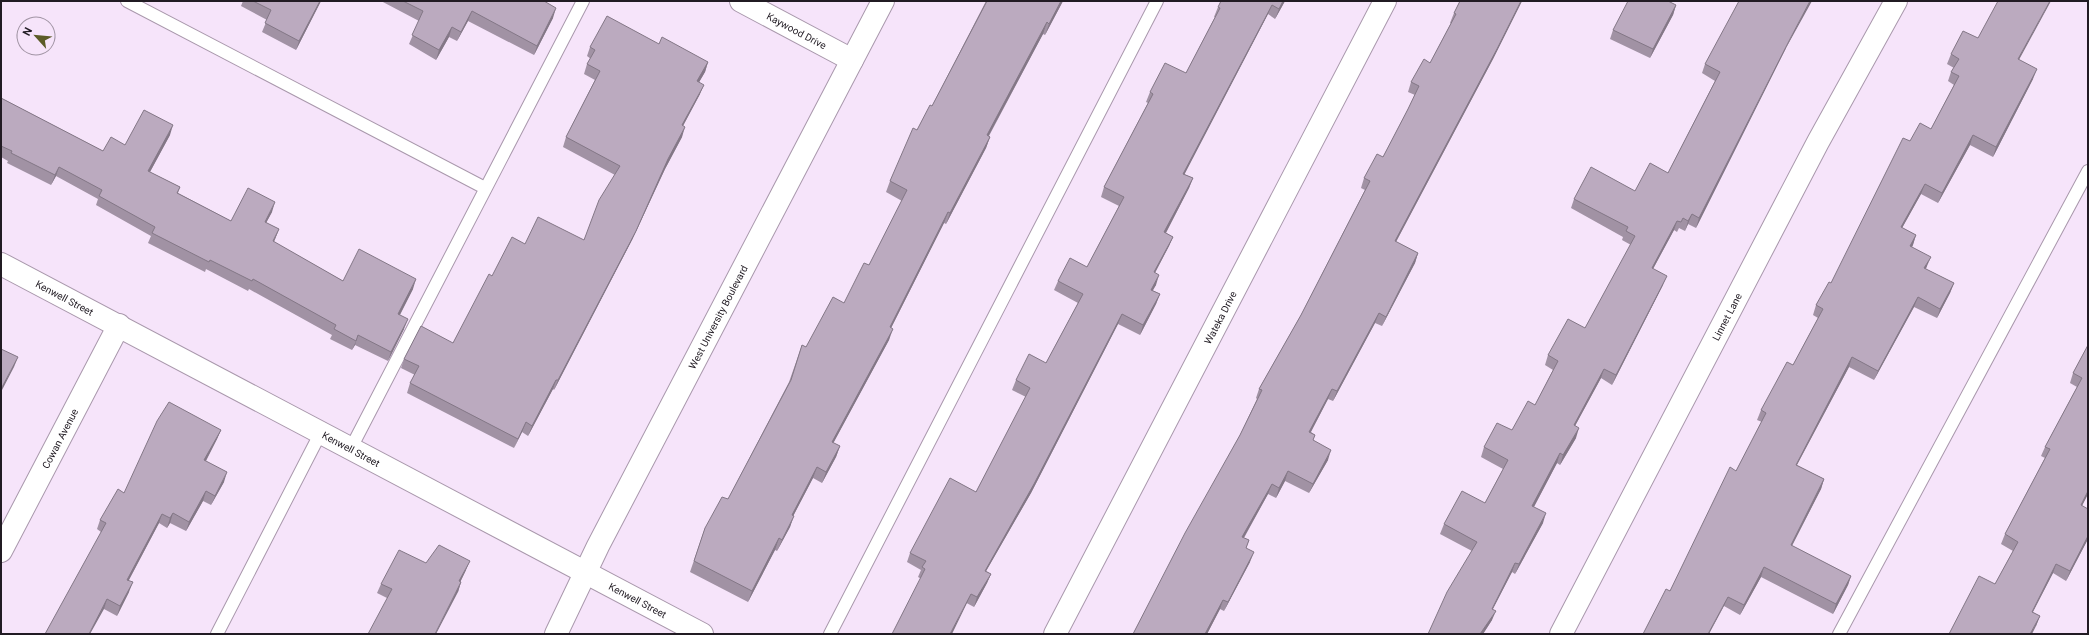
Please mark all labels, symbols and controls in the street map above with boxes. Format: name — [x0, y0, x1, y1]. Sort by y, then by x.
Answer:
street label: Kaywood Drive — [765, 11, 828, 51]
north arrow — [16, 16, 56, 56]
text: N — [20, 25, 35, 38]
street label: West University Boulevard — [687, 264, 750, 371]
street label: Kenwell Street — [34, 278, 95, 318]
street label: Wateka Drive — [1202, 289, 1239, 346]
street label: Linnet Lane — [1710, 291, 1744, 342]
street label: Cowan Avenue — [40, 407, 80, 470]
street label: Kenwell Street — [320, 430, 382, 469]
street label: Kenwell Street — [607, 581, 668, 620]

